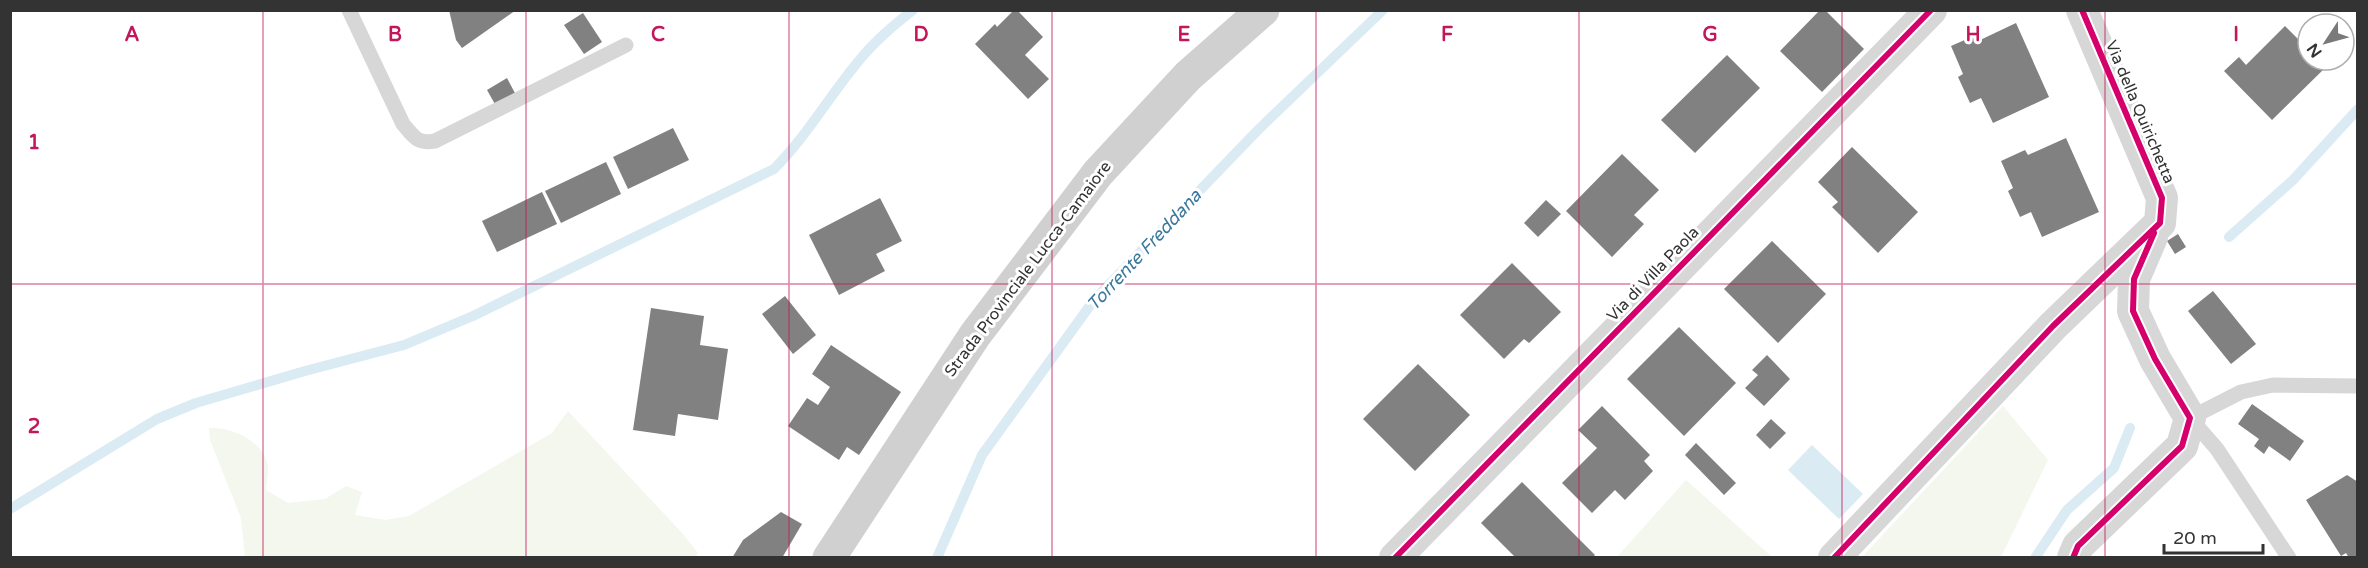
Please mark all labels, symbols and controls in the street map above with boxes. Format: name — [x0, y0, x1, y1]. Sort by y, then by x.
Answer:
north arrow — [2296, 12, 2356, 72]
text: A — [125, 23, 140, 47]
text: B — [388, 23, 402, 47]
text: C — [651, 23, 665, 47]
text: D — [913, 23, 929, 47]
text: E — [1178, 23, 1191, 47]
text: F — [1441, 23, 1453, 47]
text: G — [1702, 23, 1718, 47]
text: H — [1965, 23, 1981, 47]
text: I — [2233, 23, 2239, 47]
street label: Via della Quirichetta — [2101, 37, 2179, 187]
text: N — [2303, 39, 2327, 61]
text: 1 — [28, 131, 40, 155]
street label: Strada Provinciale Lucca-Camaiore — [940, 157, 1116, 381]
water label: Torrente Freddana — [1082, 184, 1207, 315]
street label: Via di Villa Paola — [1603, 222, 1703, 326]
text: 2 — [28, 415, 40, 439]
scale bar — [2164, 517, 2263, 555]
text: 20 m — [2173, 527, 2217, 549]

